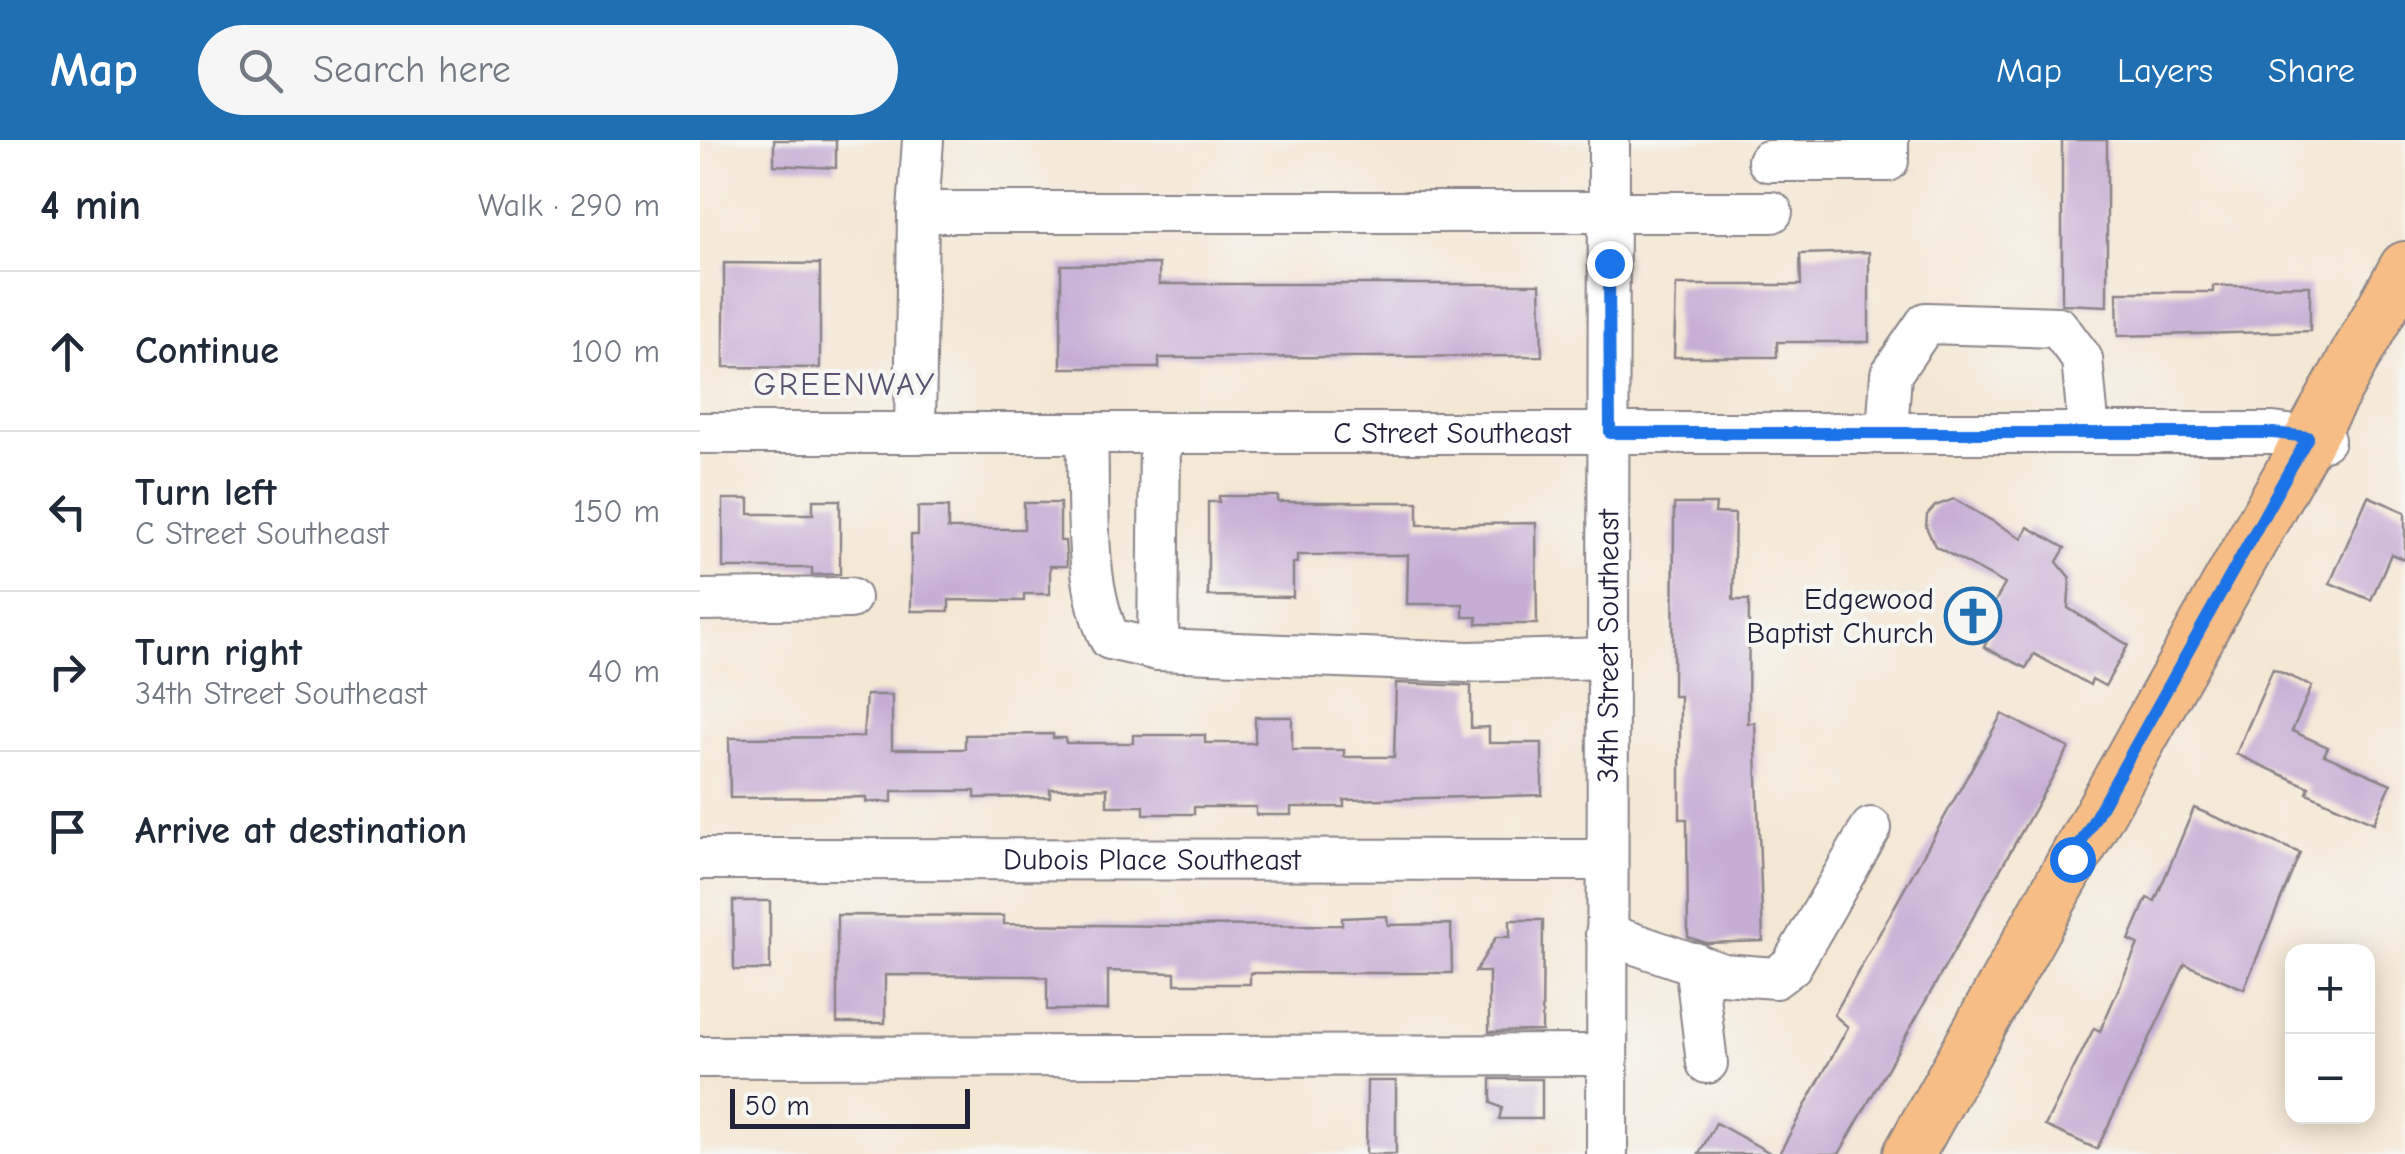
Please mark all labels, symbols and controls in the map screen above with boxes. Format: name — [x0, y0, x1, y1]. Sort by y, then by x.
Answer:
search box — [198, 25, 898, 115]
text: Map — [50, 43, 138, 98]
icon: search — [233, 43, 288, 98]
text: Search here — [313, 48, 511, 92]
text: Map — [1996, 50, 2062, 91]
text: Layers — [2117, 50, 2213, 91]
text: Share — [2268, 50, 2355, 91]
text: 4 min — [40, 181, 141, 230]
text: Walk · 290 m — [478, 187, 660, 224]
route end — [1587, 241, 1633, 287]
icon: ahead — [40, 324, 95, 379]
text: Continue — [135, 329, 279, 373]
text: 100 m — [571, 333, 660, 370]
district label: GREENWAY — [753, 366, 937, 403]
street label: C Street Southeast — [1333, 416, 1572, 451]
text: Turn left — [135, 471, 276, 515]
icon: left — [40, 484, 95, 539]
text: 150 m — [573, 493, 660, 530]
street label: 34th Street Southeast — [1590, 508, 1626, 783]
text: C Street Southeast — [135, 515, 388, 552]
place label: Edgewood Baptist Church — [1746, 582, 1934, 651]
church icon: Edgewood Baptist Church — [1943, 586, 2003, 646]
text: Turn right — [135, 631, 302, 675]
icon: right — [40, 644, 95, 699]
text: 40 m — [588, 653, 660, 690]
text: 34th Street Southeast — [135, 675, 427, 712]
icon: arrive — [40, 804, 95, 859]
text: Arrive at destination — [135, 809, 467, 853]
route start — [2050, 837, 2096, 883]
street label: Dubois Place Southeast — [1003, 842, 1302, 877]
map controls — [2285, 944, 2375, 1124]
button: + — [2285, 944, 2375, 1034]
button: − — [2285, 1034, 2375, 1124]
scale bar — [730, 1084, 970, 1128]
text: 50 m — [745, 1090, 810, 1122]

